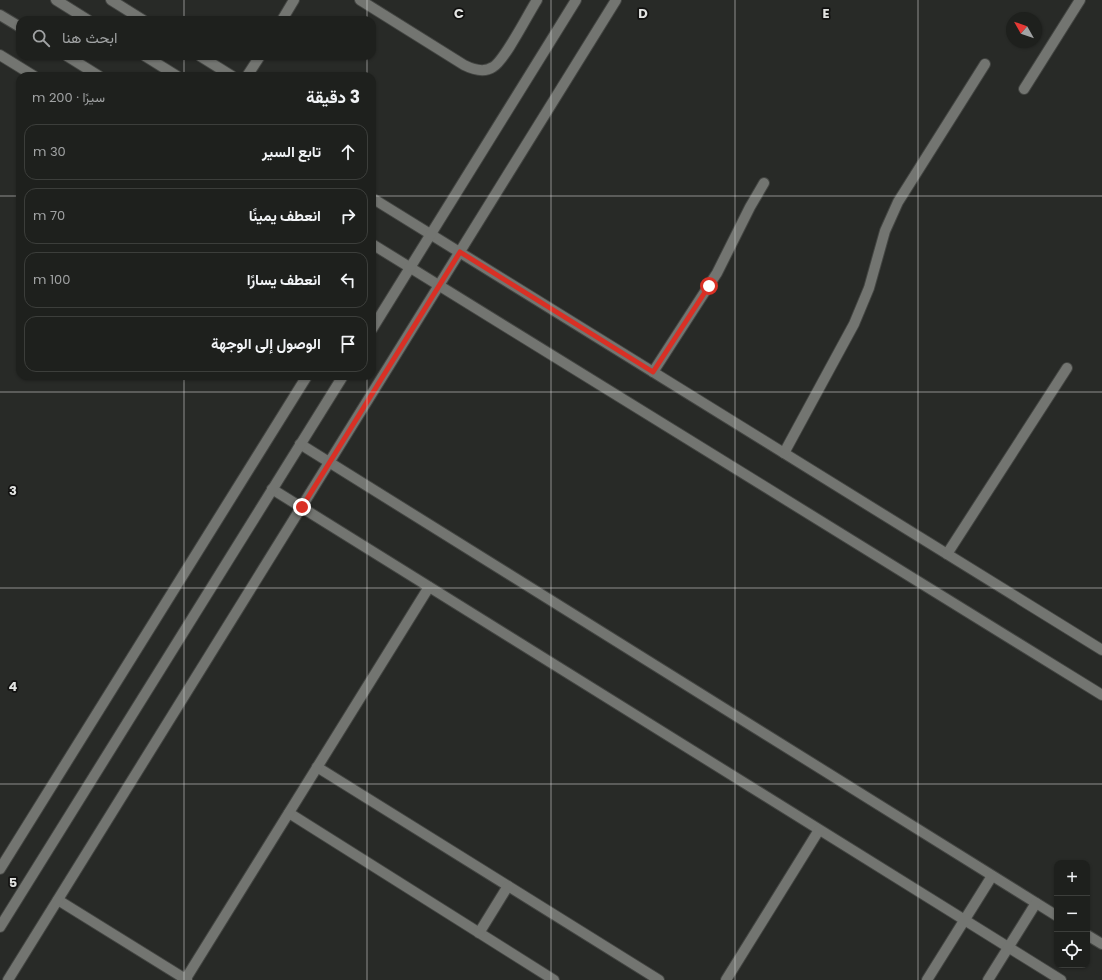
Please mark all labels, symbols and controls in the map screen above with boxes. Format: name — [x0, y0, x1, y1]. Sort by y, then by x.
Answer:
text: C — [454, 4, 464, 23]
text: D — [638, 4, 648, 23]
text: E — [822, 4, 830, 23]
north arrow — [1006, 12, 1042, 48]
search box — [16, 16, 376, 60]
icon: search — [30, 27, 52, 49]
text: ابحث هنا — [62, 27, 117, 48]
text: 3 دقيقة — [306, 85, 360, 109]
text: سيرًا · 200 m — [32, 88, 105, 107]
text: تابع السير — [262, 141, 321, 162]
icon: ahead — [337, 141, 359, 163]
text: 30 m — [33, 142, 66, 161]
text: انعطف يمينًا — [249, 205, 321, 226]
icon: right — [337, 205, 359, 227]
text: 70 m — [33, 206, 65, 225]
text: انعطف يسارًا — [247, 269, 321, 290]
icon: left — [337, 269, 359, 291]
text: 100 m — [33, 270, 70, 289]
route start — [700, 277, 718, 295]
text: الوصول إلى الوجهة — [211, 333, 321, 354]
icon: arrive — [337, 333, 359, 355]
text: 3 — [9, 481, 17, 500]
route end — [293, 498, 311, 516]
text: 4 — [9, 677, 18, 696]
map controls — [1054, 860, 1090, 968]
button: + — [1054, 860, 1090, 896]
text: 5 — [9, 873, 17, 892]
button: − — [1054, 896, 1090, 932]
button: locate — [1054, 932, 1090, 968]

